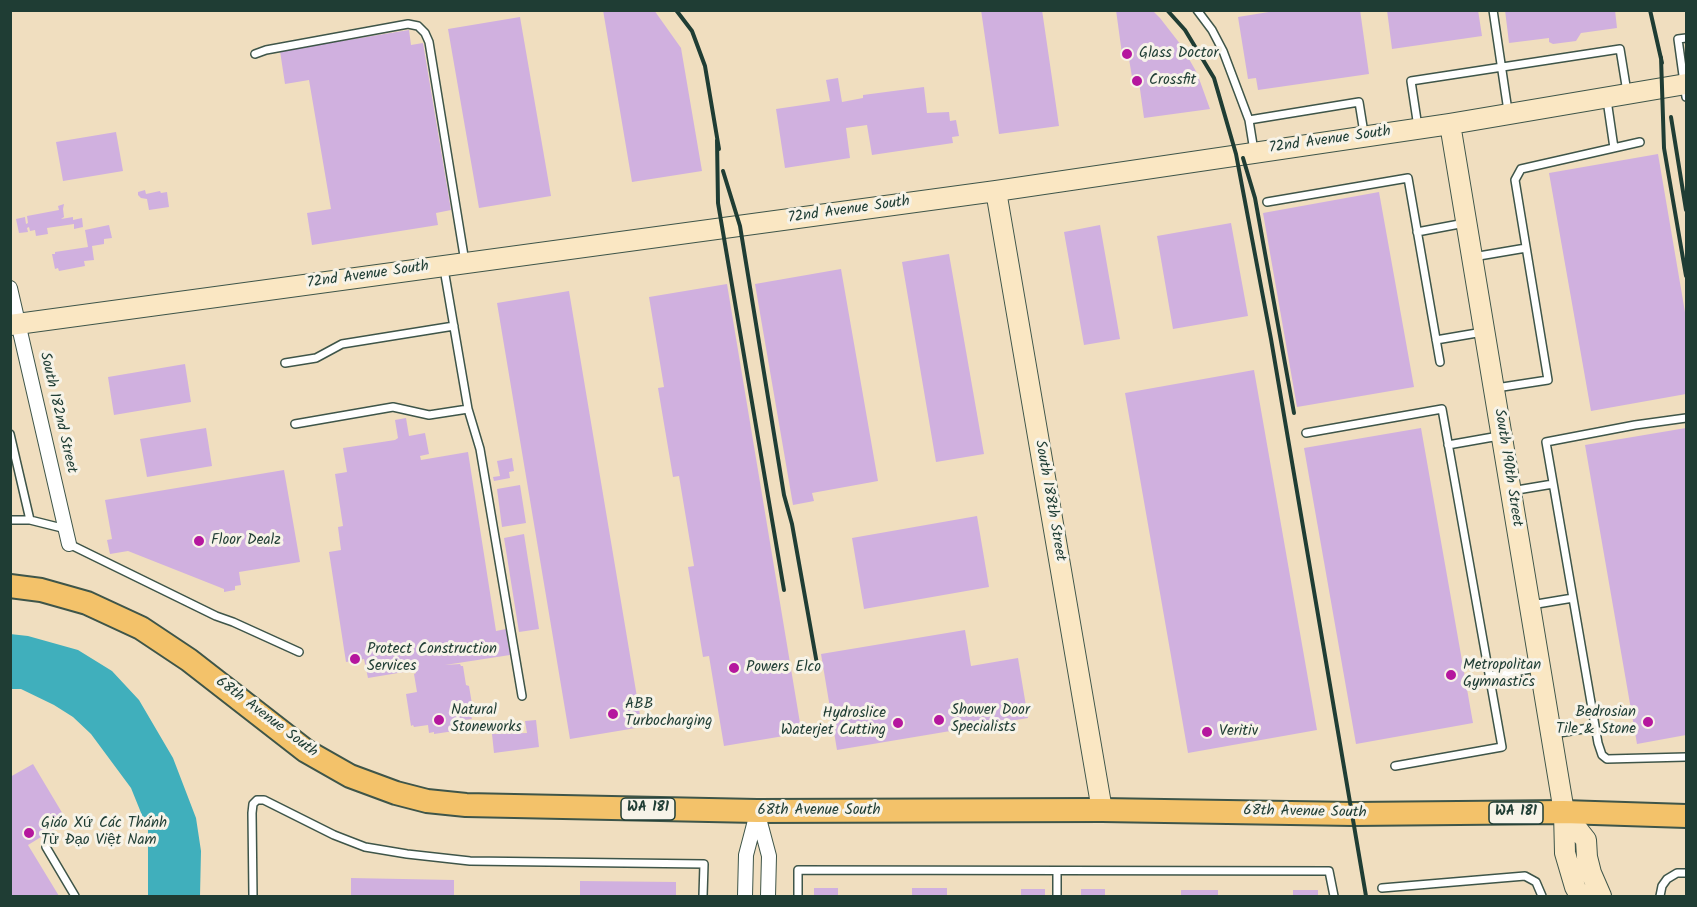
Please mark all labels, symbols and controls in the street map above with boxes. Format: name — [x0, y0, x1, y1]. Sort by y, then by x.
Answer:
place label: Glass Doctor — [1139, 45, 1218, 63]
marker: Glass Doctor — [1120, 47, 1134, 61]
place label: Crossfit — [1149, 72, 1196, 90]
marker: Crossfit — [1130, 74, 1144, 88]
street label: 72nd Avenue South — [1268, 124, 1392, 158]
street label: 72nd Avenue South — [787, 194, 911, 228]
street label: 72nd Avenue South — [306, 259, 430, 293]
street label: South 182nd Street — [34, 351, 80, 475]
street label: South 190th Street — [1489, 408, 1525, 528]
street label: South 188th Street — [1030, 439, 1068, 563]
place label: Floor Dealz — [211, 532, 281, 550]
marker: Floor Dealz — [192, 534, 206, 548]
place label: Protect Construction Services — [367, 641, 497, 676]
marker: Protect Construction Services — [348, 652, 362, 666]
place label: Metropolitan Gymnastics — [1463, 657, 1541, 692]
place label: Powers Elco — [746, 659, 821, 677]
marker: Powers Elco — [727, 661, 741, 675]
marker: Metropolitan Gymnastics — [1444, 668, 1458, 682]
street label: 68th Avenue South — [211, 674, 321, 762]
place label: ABB Turbocharging — [625, 696, 712, 731]
place label: Natural Stoneworks — [451, 702, 522, 737]
place label: Shower Door Specialists — [951, 702, 1030, 737]
place label: Bedrosian Tile & Stone — [1556, 704, 1636, 739]
place label: Hydroslice Waterjet Cutting — [781, 705, 886, 740]
marker: ABB Turbocharging — [606, 707, 620, 721]
marker: Natural Stoneworks — [432, 713, 446, 727]
marker: Shower Door Specialists — [932, 713, 946, 727]
marker: Bedrosian Tile & Stone — [1641, 715, 1655, 729]
marker: Hydroslice Waterjet Cutting — [891, 716, 905, 730]
place label: Veritiv — [1219, 723, 1258, 741]
marker: Veritiv — [1200, 725, 1214, 739]
road number: WA 181 — [621, 798, 675, 820]
street label: 68th Avenue South — [757, 802, 881, 820]
road number: WA 181 — [1489, 802, 1543, 824]
street label: 68th Avenue South — [1243, 803, 1367, 823]
place label: Giáo Xứ Các Thánh Tử Đạo Việt Nam — [41, 815, 167, 850]
marker: Giáo Xứ Các Thánh Tử Đạo Việt Nam — [22, 826, 36, 840]

